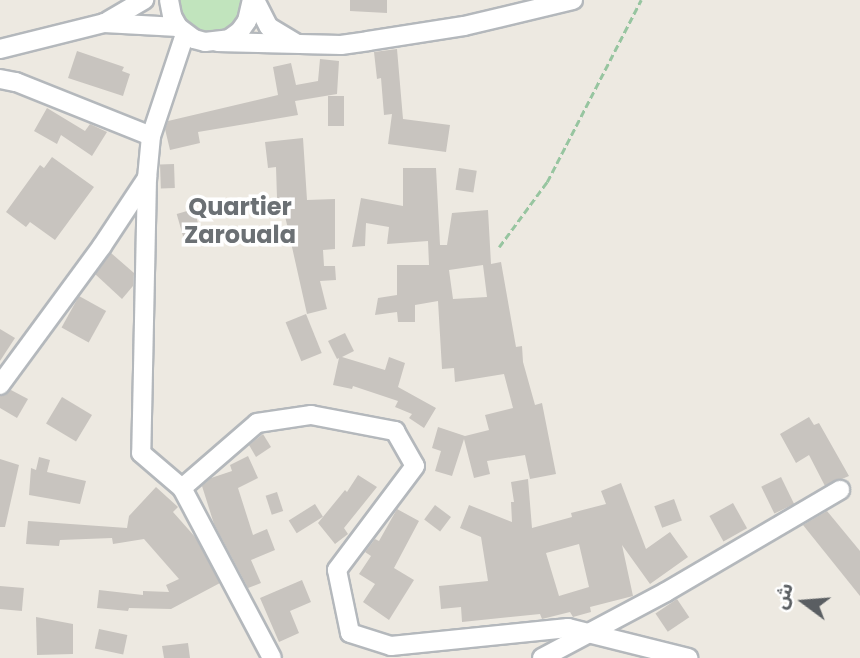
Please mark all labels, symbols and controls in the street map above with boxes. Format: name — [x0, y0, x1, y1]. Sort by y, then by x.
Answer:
district label: Quartier Zarouala — [184, 193, 296, 249]
north arrow — [769, 567, 839, 637]
text: ش — [767, 580, 800, 612]

